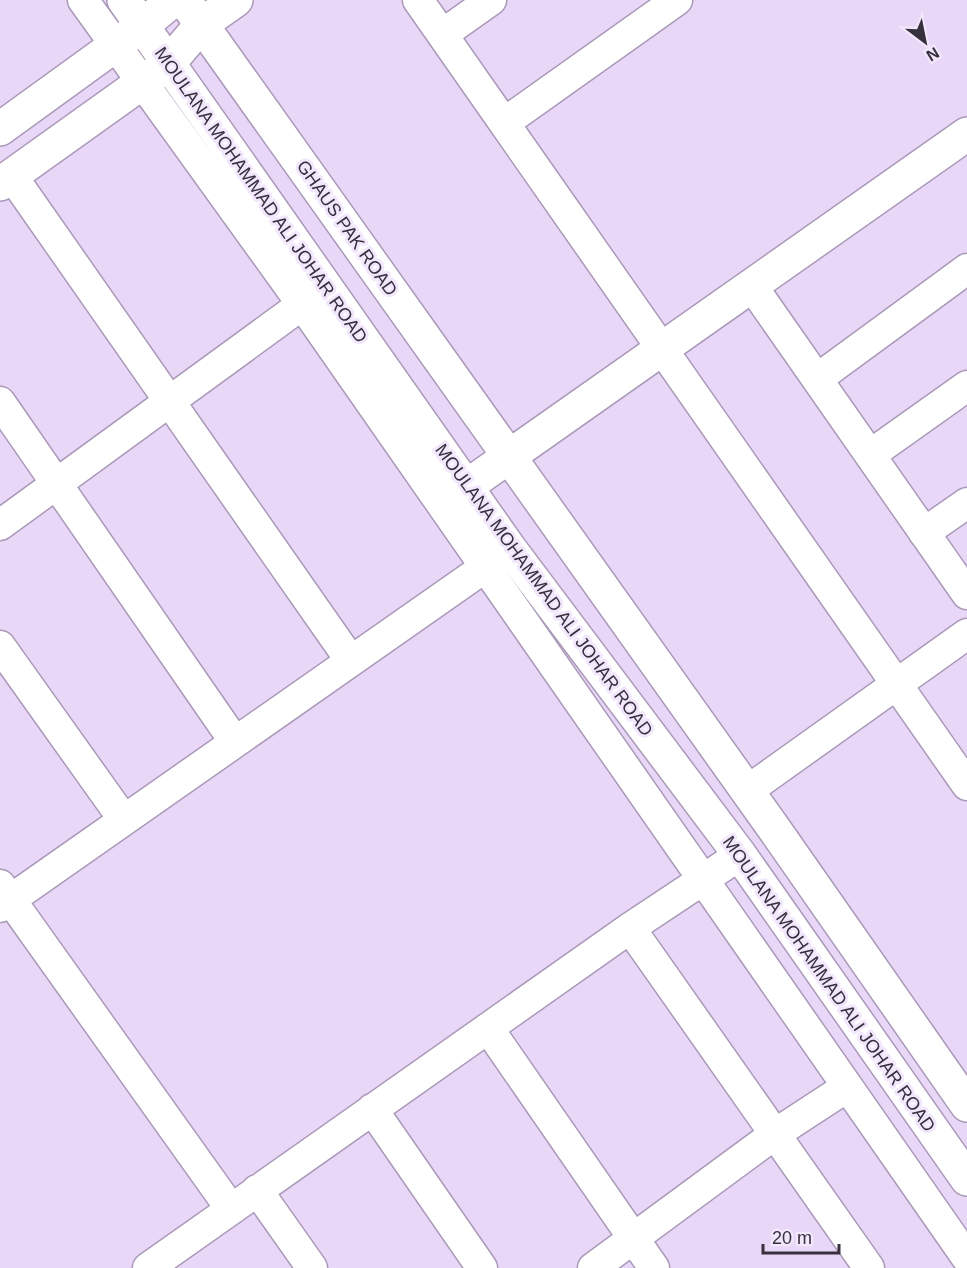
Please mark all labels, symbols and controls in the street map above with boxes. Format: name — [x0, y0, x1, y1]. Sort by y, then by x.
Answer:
north arrow — [895, 12, 955, 72]
street label: MOULANA MOHAMMAD ALI JOHAR ROAD — [151, 43, 371, 347]
text: N — [923, 44, 942, 65]
street label: GHAUS PAK ROAD — [293, 156, 401, 300]
street label: MOULANA MOHAMMAD ALI JOHAR ROAD — [431, 440, 657, 740]
street label: MOULANA MOHAMMAD ALI JOHAR ROAD — [719, 832, 939, 1136]
scale bar — [763, 1217, 840, 1255]
text: 20 m — [772, 1228, 812, 1248]

